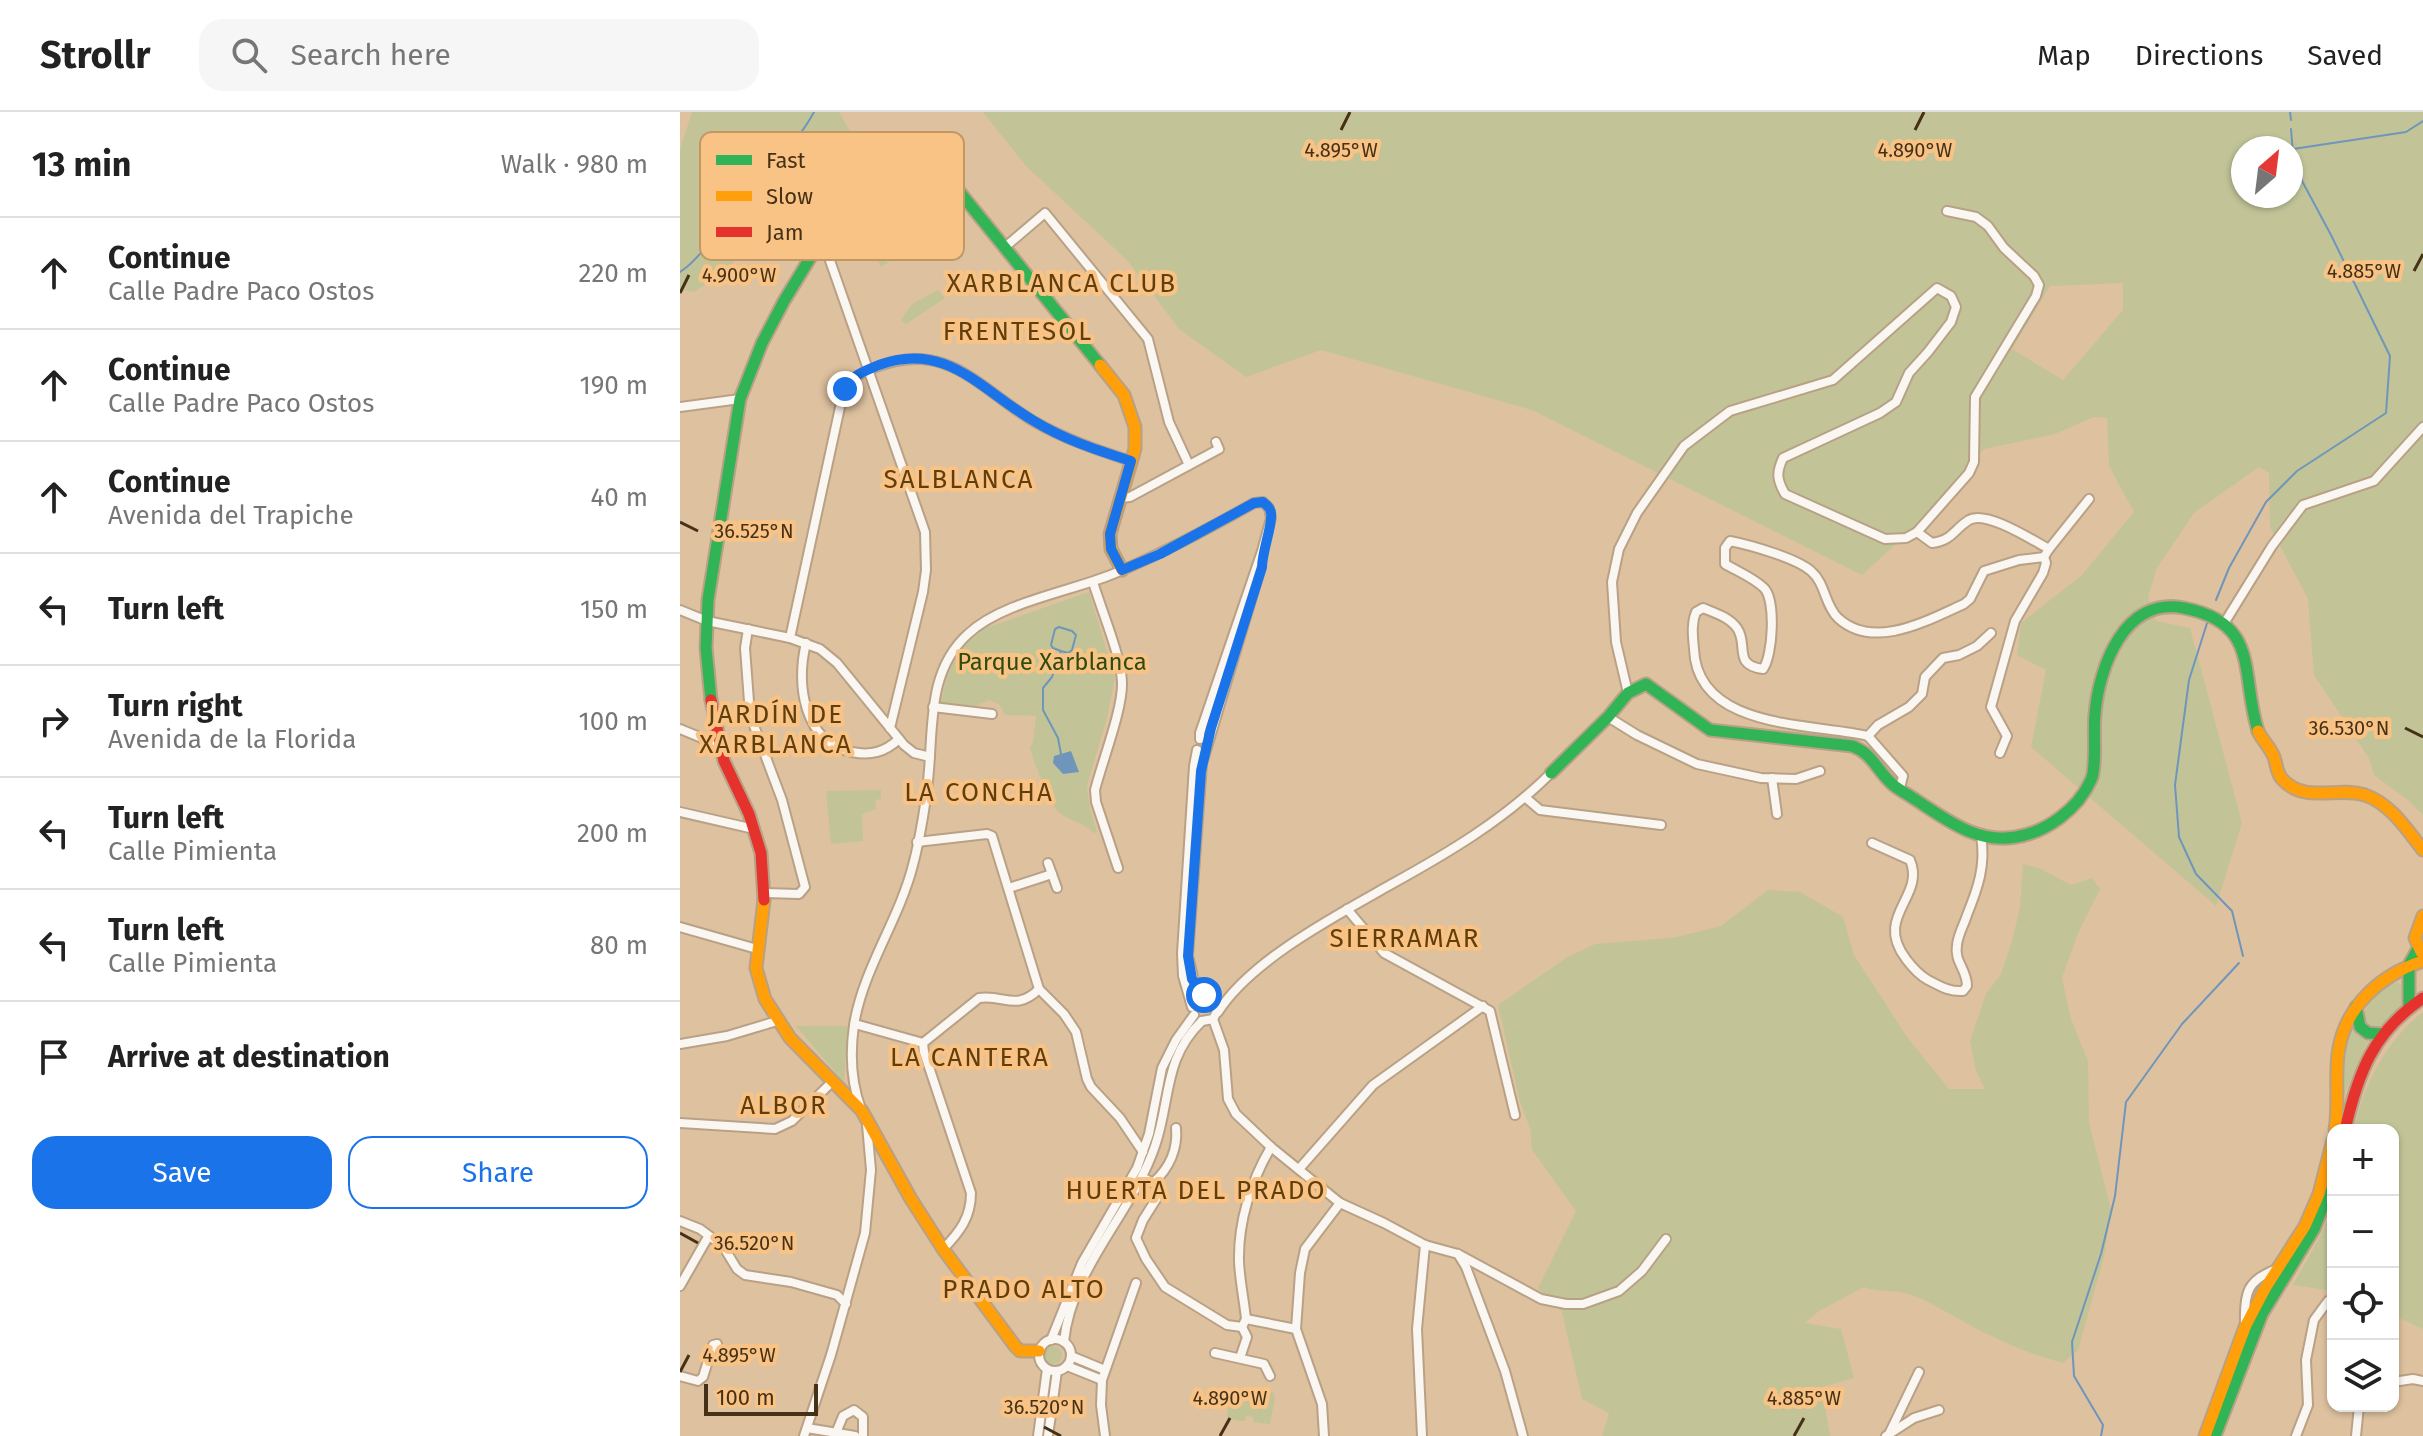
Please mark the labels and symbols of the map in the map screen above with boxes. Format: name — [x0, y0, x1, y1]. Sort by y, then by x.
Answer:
legend — [700, 132, 964, 260]
north arrow — [2231, 136, 2303, 208]
text: 4.895°W — [1304, 138, 1378, 162]
text: 4.890°W — [1878, 138, 1953, 162]
text: Fast — [766, 147, 806, 174]
text: Slow — [766, 183, 813, 210]
text: Jam — [766, 219, 804, 246]
text: 4.885°W — [2327, 259, 2402, 283]
text: 4.900°W — [702, 263, 777, 287]
district label: XARBLANCA CLUB — [947, 268, 1177, 299]
district label: FRENTESOL — [943, 316, 1093, 347]
route end — [827, 371, 863, 407]
district label: SALBLANCA — [884, 464, 1034, 495]
text: 36.525°N — [714, 519, 794, 543]
park label: Parque Xarblanca — [957, 648, 1147, 676]
district label: JARDÍN DE XARBLANCA — [699, 699, 853, 760]
text: 36.530°N — [2309, 716, 2389, 740]
district label: LA CONCHA — [904, 777, 1054, 808]
district label: SIERRAMAR — [1330, 923, 1480, 954]
route start — [1186, 977, 1222, 1013]
district label: LA CANTERA — [890, 1042, 1050, 1073]
district label: ALBOR — [740, 1090, 828, 1121]
district label: HUERTA DEL PRADO — [1066, 1175, 1326, 1206]
text: 36.520°N — [714, 1231, 794, 1255]
district label: PRADO ALTO — [942, 1274, 1106, 1305]
text: 4.895°W — [702, 1343, 776, 1367]
scale bar — [704, 1380, 818, 1416]
text: 4.890°W — [1193, 1386, 1268, 1410]
text: 4.885°W — [1767, 1386, 1842, 1410]
text: 36.520°N — [1004, 1395, 1084, 1419]

